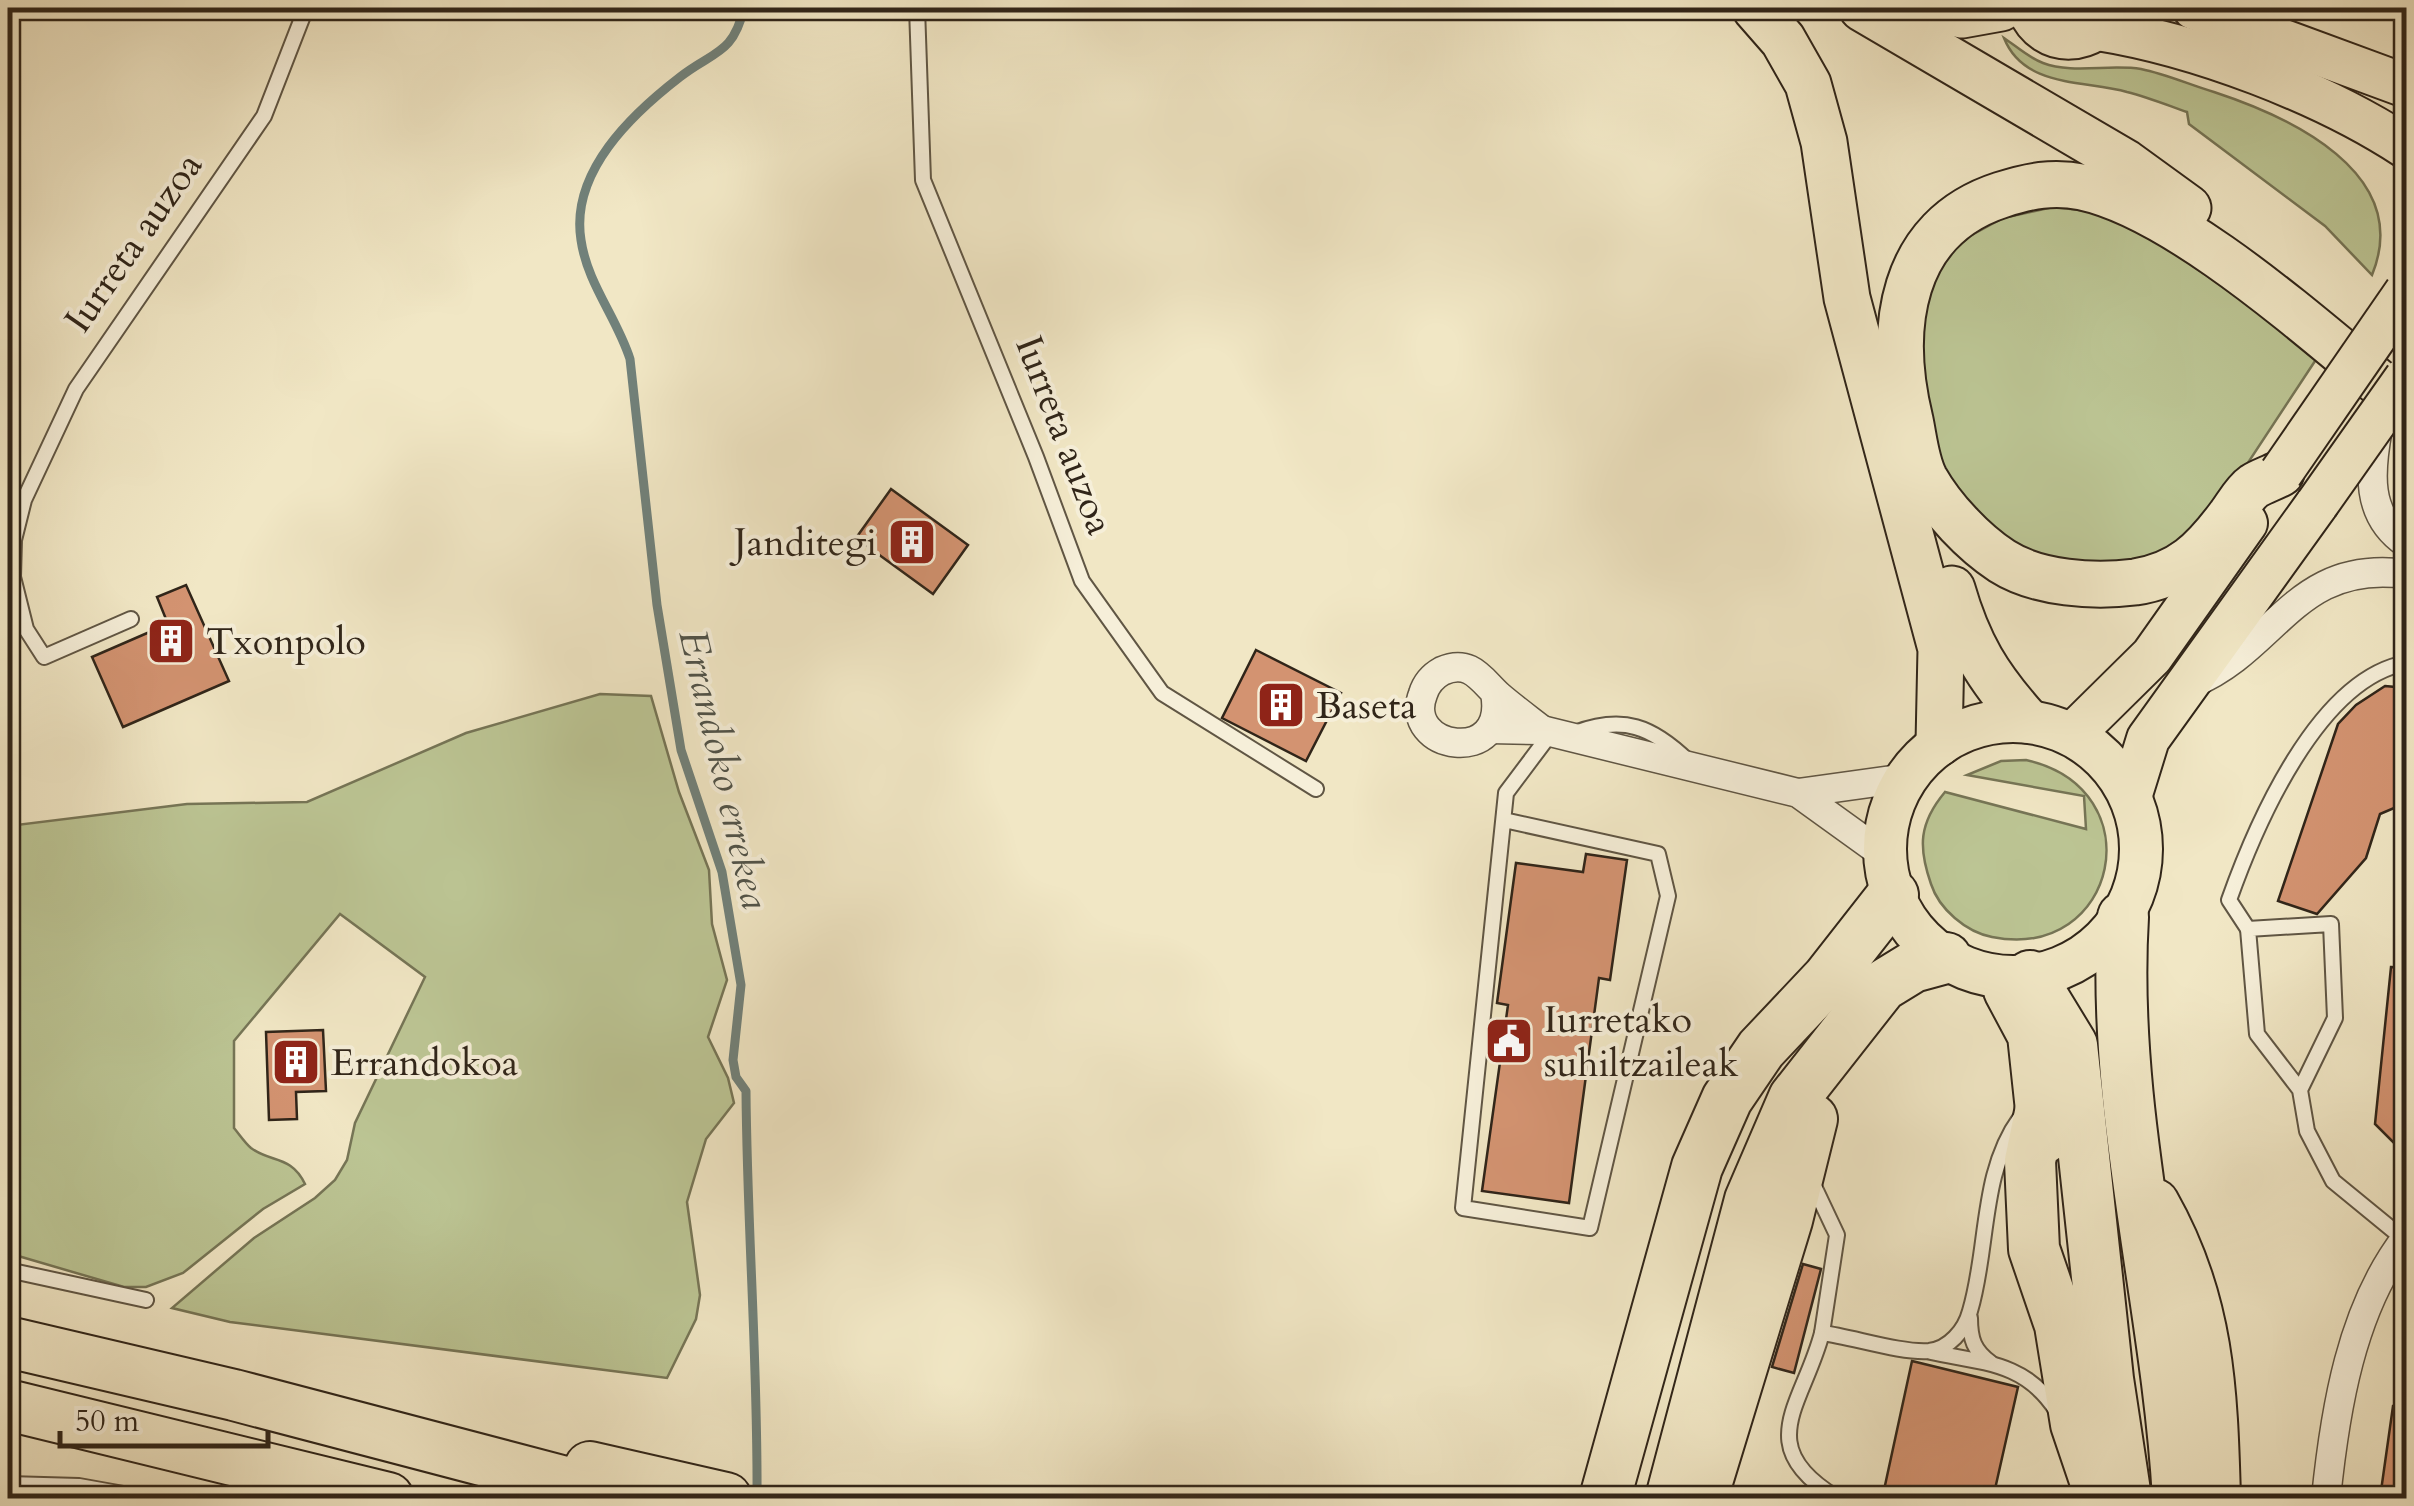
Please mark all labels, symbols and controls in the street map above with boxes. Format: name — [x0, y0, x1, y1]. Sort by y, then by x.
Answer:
street label: Iurreta auzoa — [53, 142, 215, 343]
street label: Iurreta auzoa — [1002, 329, 1126, 542]
building icon: Janditegi — [886, 516, 938, 568]
place label: Janditegi — [729, 517, 877, 569]
building icon: Txonpolo — [145, 615, 197, 667]
place label: Txonpolo — [206, 616, 366, 668]
water label: Errandoko errekea — [665, 624, 782, 914]
building icon: Baseta — [1255, 679, 1307, 731]
place label: Baseta — [1316, 680, 1417, 732]
place label: Iurretako suhiltzaileak — [1544, 994, 1739, 1090]
public building icon: Iurretako suhiltzaileak — [1483, 1015, 1535, 1067]
building icon: Errandokoa — [270, 1036, 322, 1088]
place label: Errandokoa — [331, 1037, 518, 1089]
scale bar — [60, 1386, 268, 1448]
text: 50 m — [75, 1401, 140, 1442]

